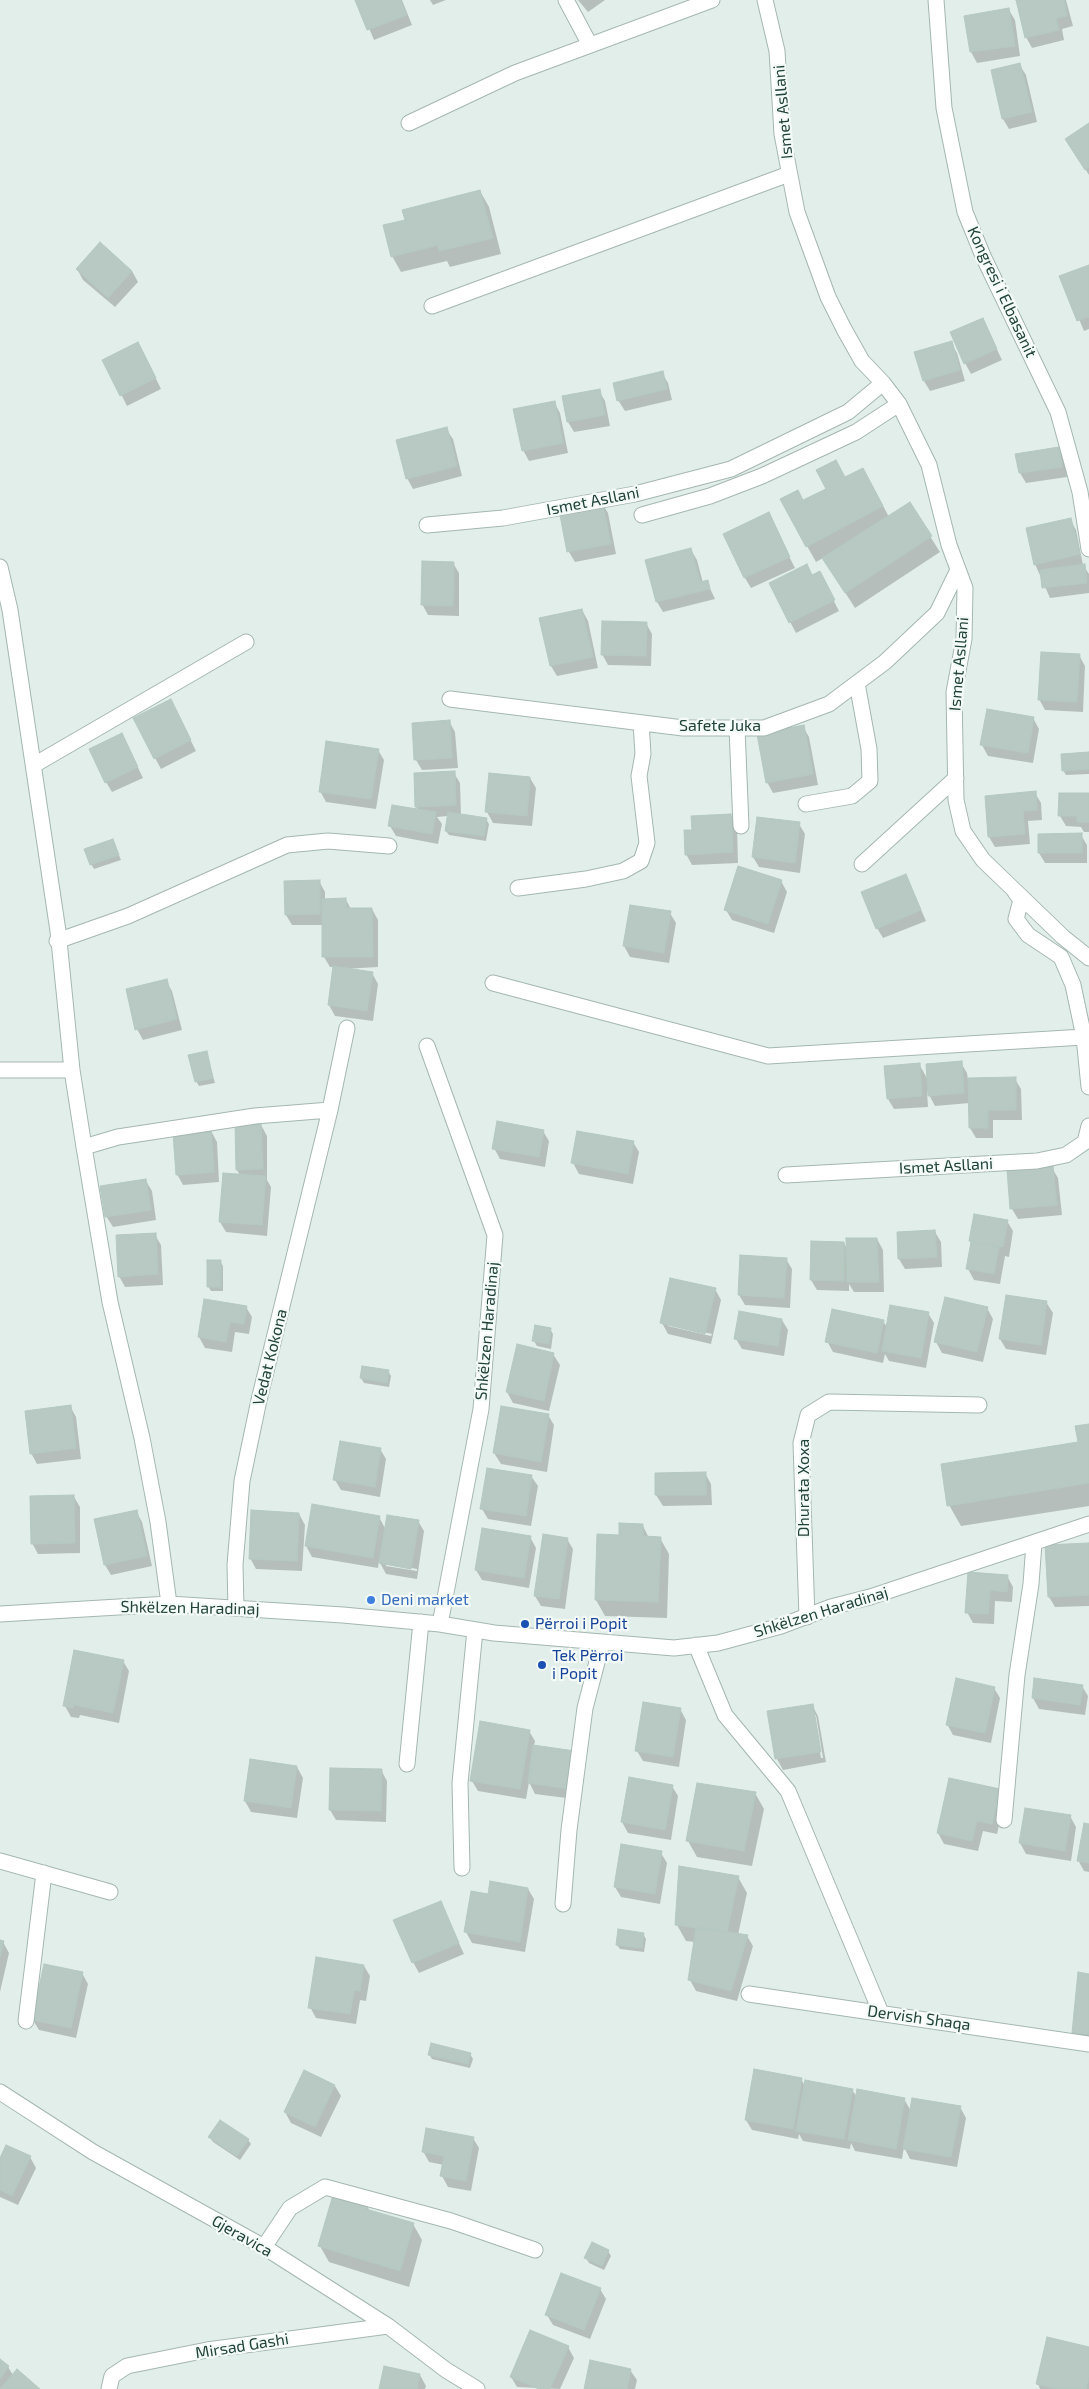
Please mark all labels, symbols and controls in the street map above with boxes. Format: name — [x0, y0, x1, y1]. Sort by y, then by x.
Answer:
street label: Ismet Asllani — [769, 64, 797, 160]
street label: Kongresi i Elbasanit — [963, 223, 1041, 361]
street label: Ismet Asllani — [545, 483, 641, 519]
street label: Ismet Asllani — [945, 616, 973, 712]
street label: Safete Juka — [679, 716, 761, 736]
street label: Ismet Asllani — [898, 1154, 994, 1178]
street label: Shkëlzen Haradinaj — [471, 1261, 503, 1401]
street label: Vedat Kokona — [249, 1307, 291, 1407]
street label: Dhurata Xoxa — [794, 1439, 814, 1537]
street label: Shkëlzen Haradinaj — [752, 1582, 890, 1642]
place label: Deni market — [381, 1590, 469, 1610]
marker: Deni market — [365, 1594, 377, 1606]
street label: Shkëlzen Haradinaj — [120, 1597, 260, 1619]
place label: Përroi i Popit — [535, 1614, 627, 1634]
marker: Përroi i Popit — [519, 1618, 531, 1630]
place label: Tek Përroi i Popit — [552, 1646, 623, 1684]
marker: Tek Përroi i Popit — [536, 1659, 548, 1671]
street label: Dervish Shaqa — [866, 2001, 972, 2035]
street label: Gjeravica — [208, 2211, 276, 2261]
street label: Mirsad Gashi — [194, 2329, 290, 2363]

